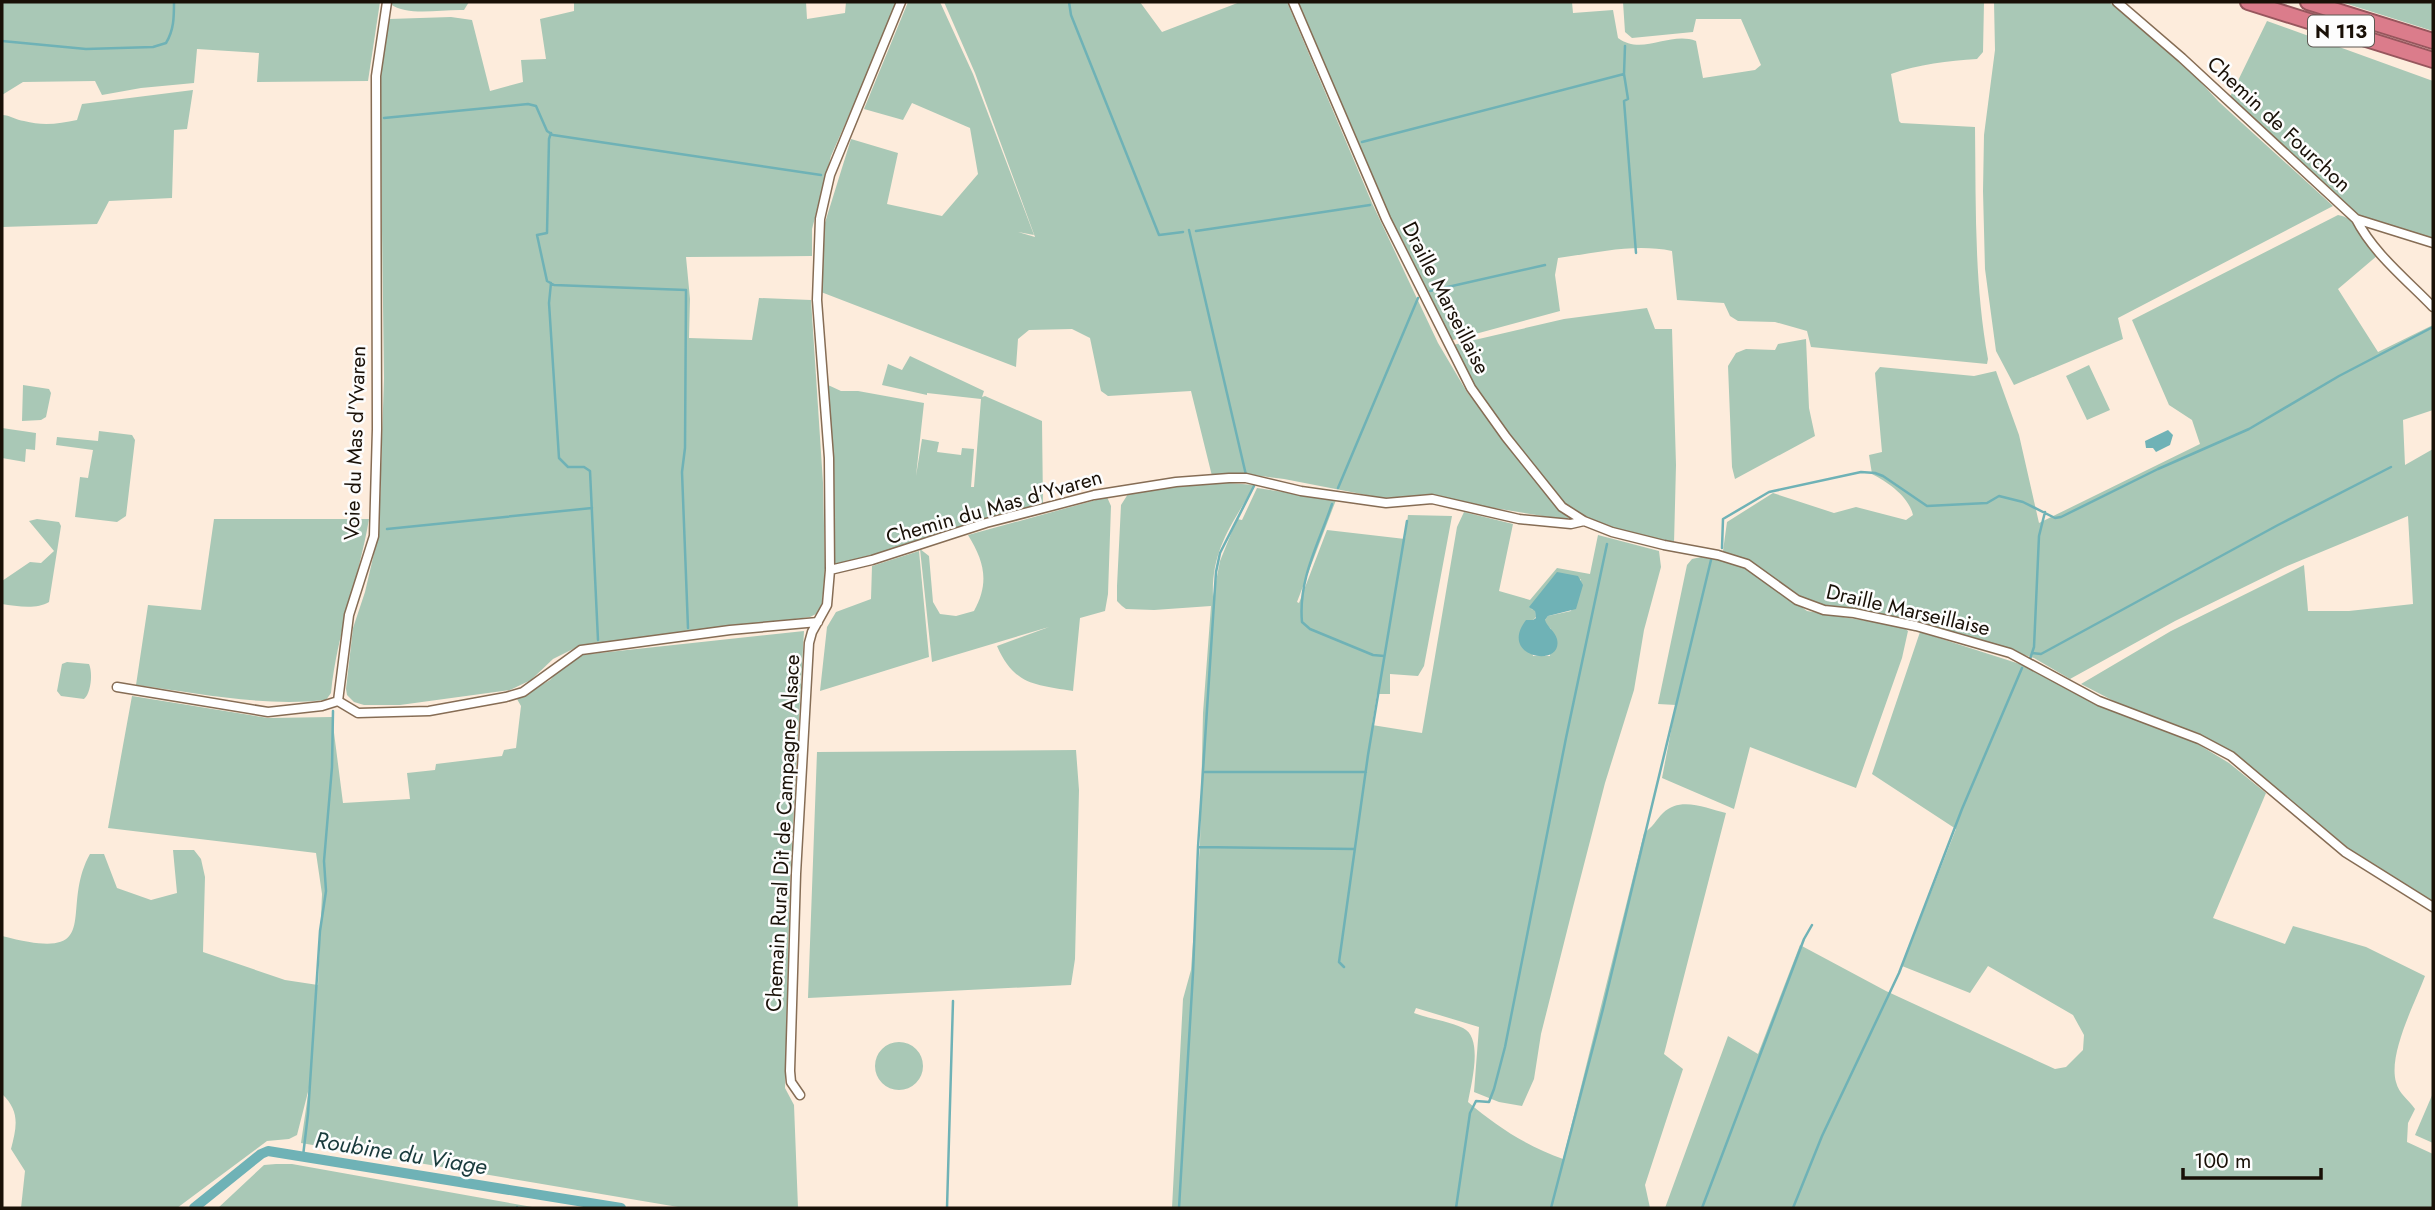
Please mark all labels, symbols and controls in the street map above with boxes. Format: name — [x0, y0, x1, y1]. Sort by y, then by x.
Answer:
road number: N 113 — [2308, 16, 2374, 46]
street label: Chemin de Fourchon — [2200, 49, 2358, 199]
street label: Draille Marseillaise — [1395, 217, 1497, 380]
street label: Voie du Mas d'Yvaren — [337, 345, 373, 541]
street label: Chemin du Mas d'Yvaren — [882, 462, 1106, 552]
street label: Draille Marseillaise — [1823, 577, 1993, 643]
street label: Chemain Rural Dit de Campagne Alsace — [759, 653, 807, 1013]
water label: Roubine du Viage — [312, 1123, 490, 1183]
scale bar — [2183, 1136, 2321, 1180]
text: 100 m — [2194, 1146, 2251, 1176]

